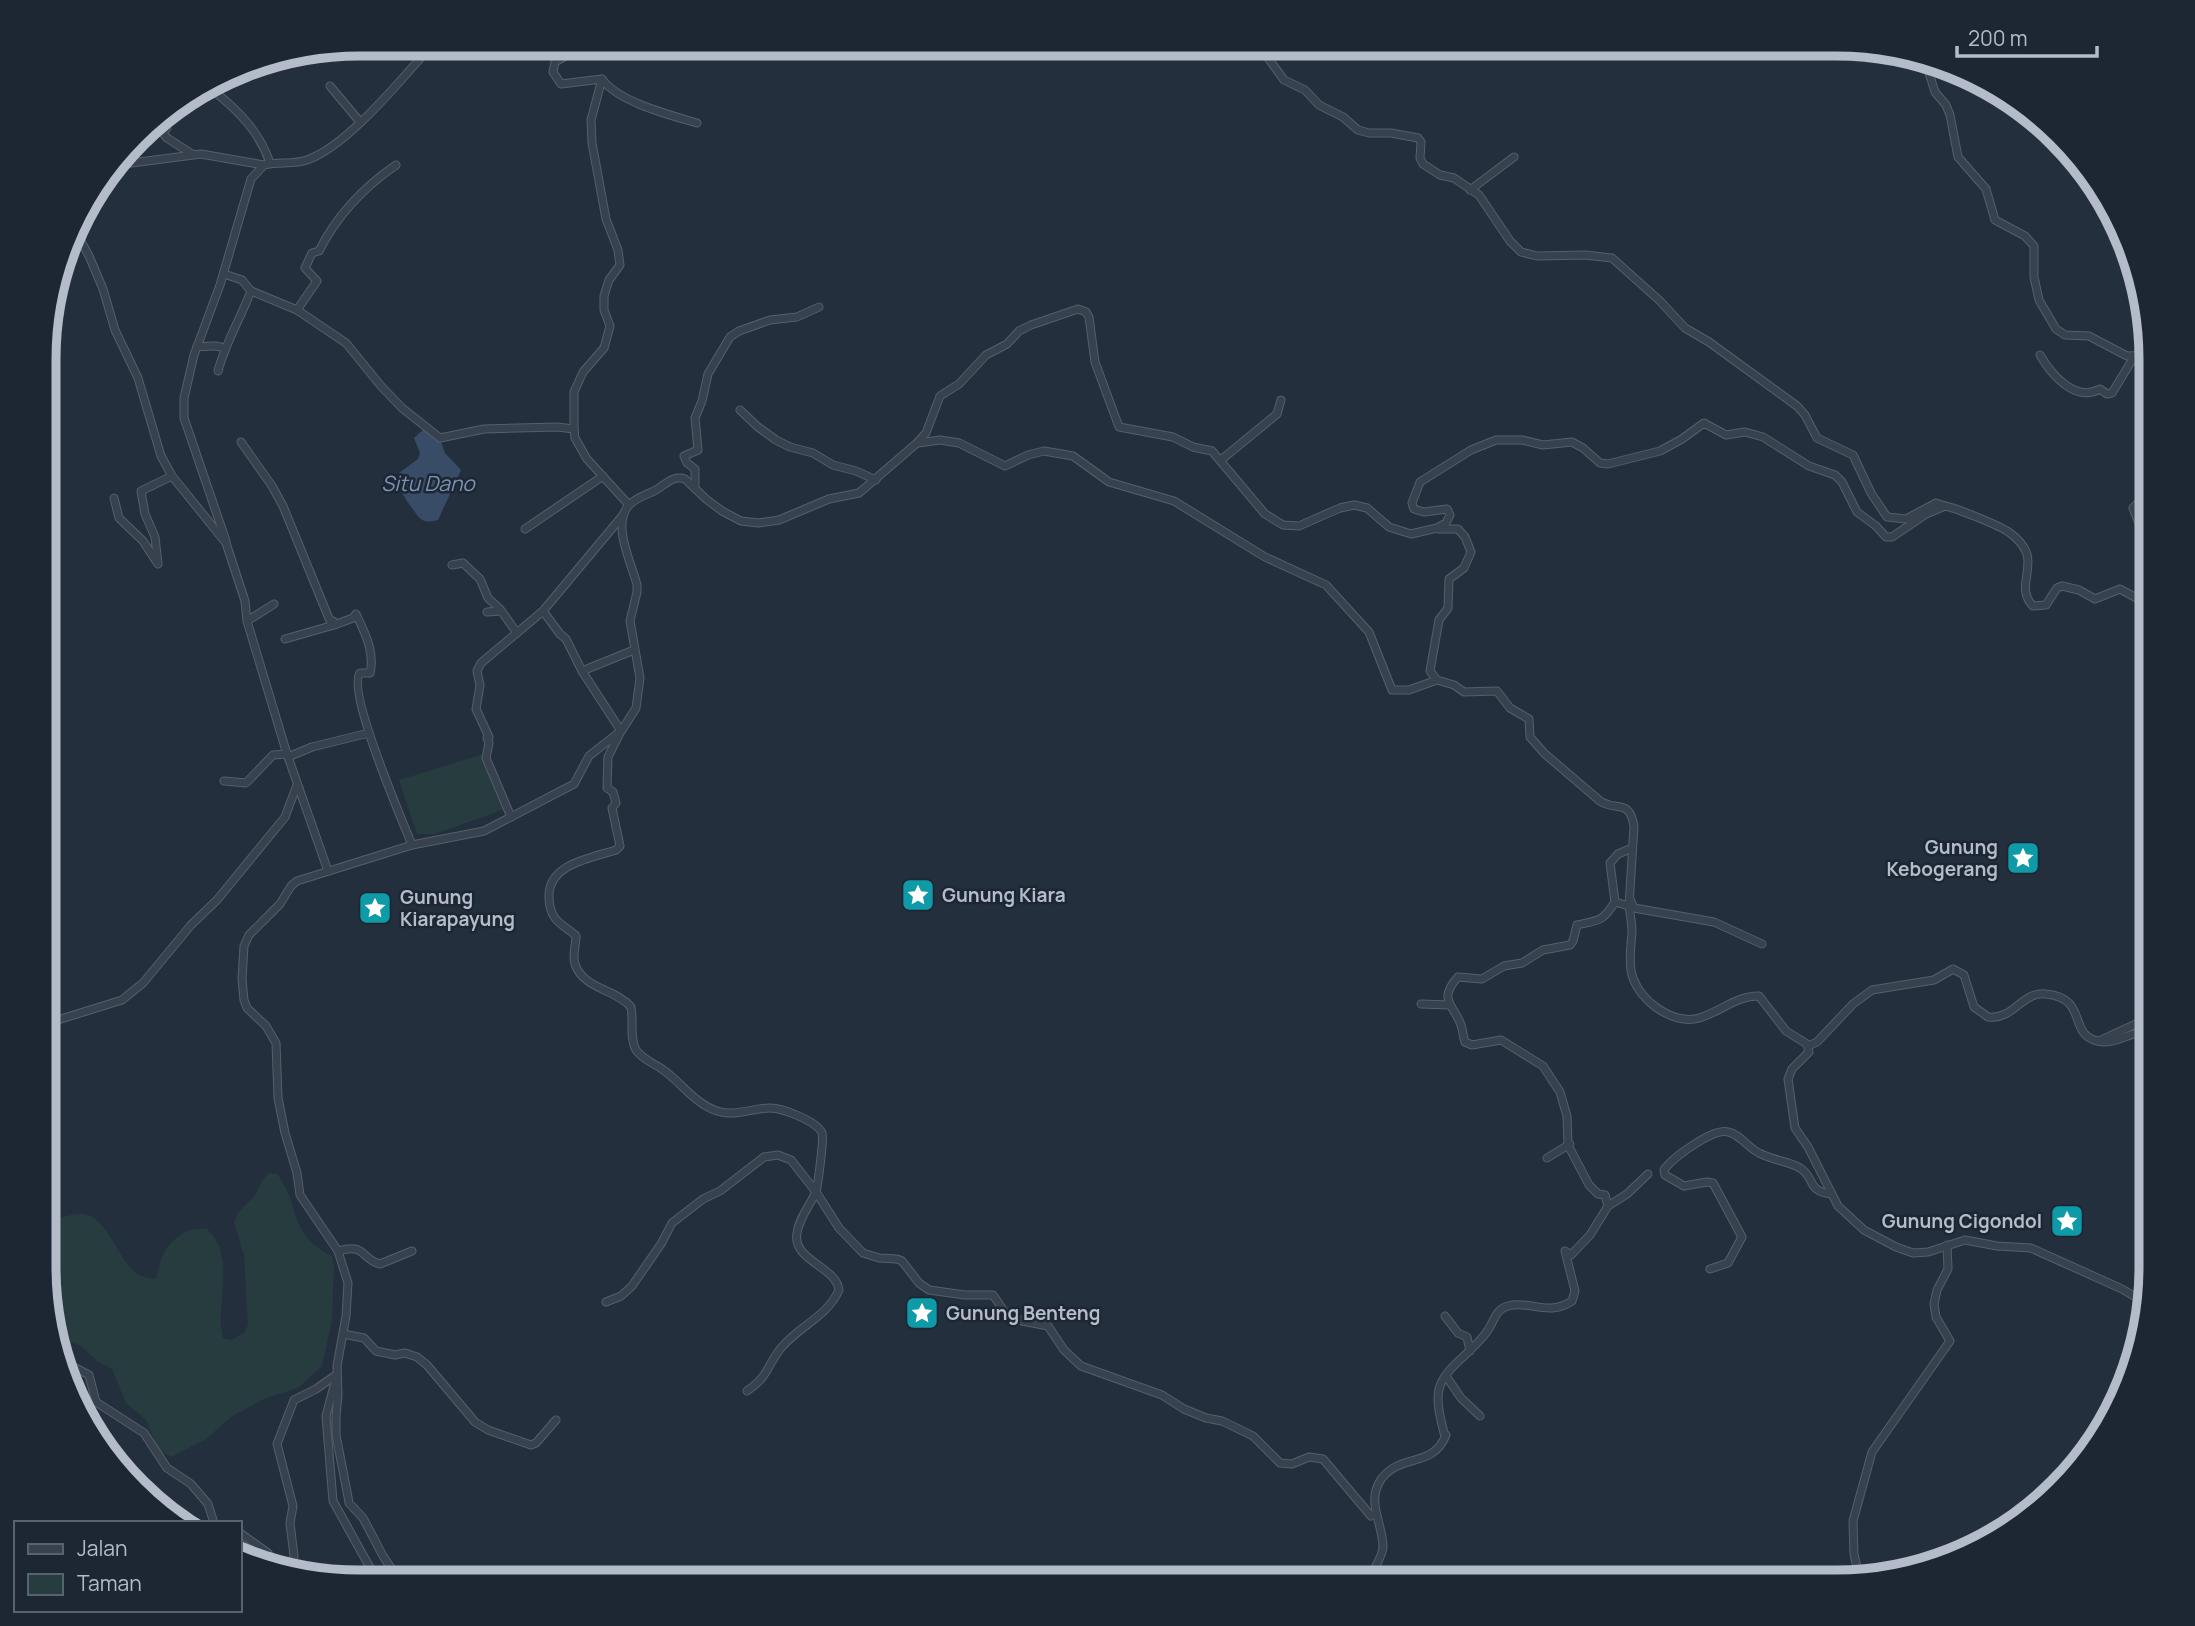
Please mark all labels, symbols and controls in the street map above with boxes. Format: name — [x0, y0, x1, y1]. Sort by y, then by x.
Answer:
scale bar — [1957, 14, 2097, 58]
text: 200 m — [1968, 24, 2028, 52]
water label: Situ Dano — [381, 469, 476, 497]
place label: Gunung Kebogerang — [1887, 834, 1998, 882]
place icon: Gunung Kebogerang — [2004, 839, 2042, 877]
place icon: Gunung Kiara — [899, 876, 937, 914]
place label: Gunung Kiara — [942, 882, 1066, 908]
place label: Gunung Kiarapayung — [400, 884, 515, 932]
place icon: Gunung Kiarapayung — [356, 889, 394, 927]
place icon: Gunung Cigondol — [2048, 1202, 2086, 1240]
place label: Gunung Cigondol — [1882, 1208, 2042, 1234]
place icon: Gunung Benteng — [903, 1294, 941, 1332]
place label: Gunung Benteng — [946, 1300, 1100, 1326]
legend — [14, 1521, 242, 1612]
text: Jalan — [77, 1534, 127, 1562]
text: Taman — [77, 1569, 142, 1597]

